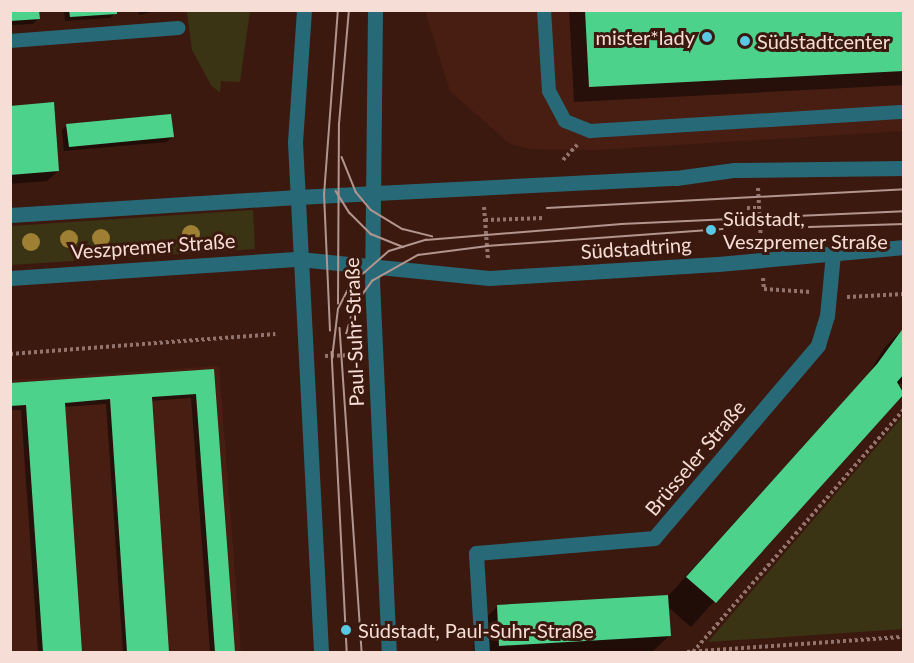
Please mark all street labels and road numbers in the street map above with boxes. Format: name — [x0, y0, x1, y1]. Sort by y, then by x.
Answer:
street label: Veszpremer Straße — [70, 228, 236, 264]
street label: Südstadtring — [580, 232, 692, 264]
street label: Paul-Suhr-Straße — [339, 257, 369, 407]
street label: Brüsseler Straße — [640, 395, 750, 521]

